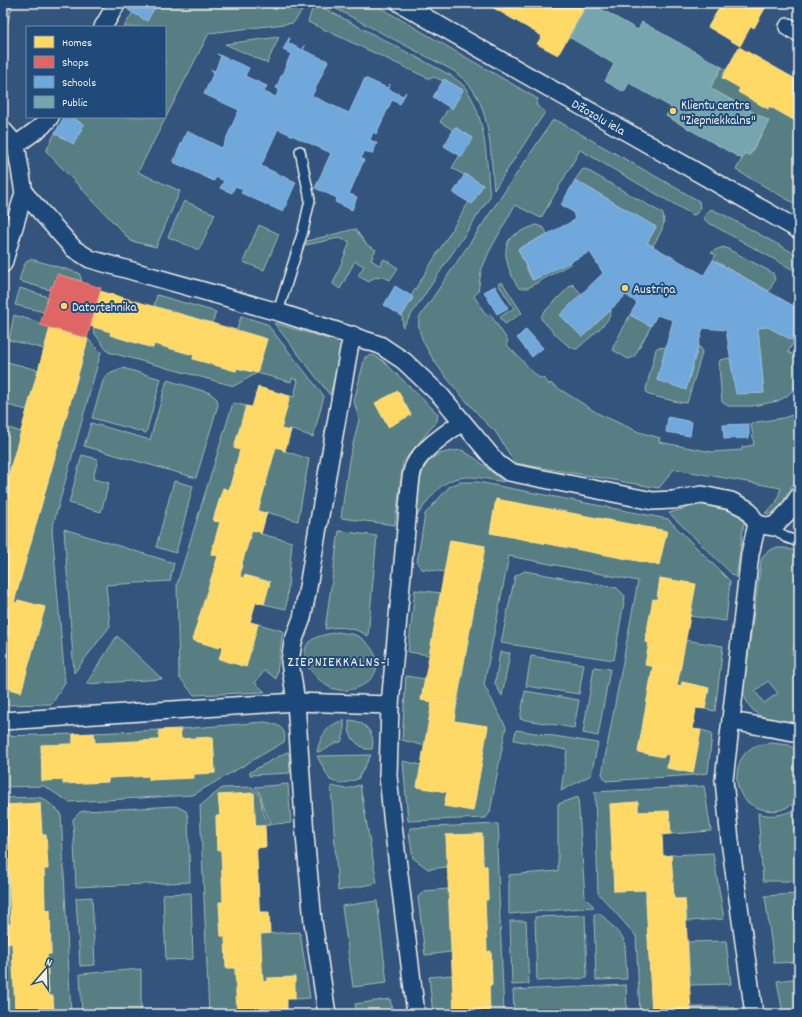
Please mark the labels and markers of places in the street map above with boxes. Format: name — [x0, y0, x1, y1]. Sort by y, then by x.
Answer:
place label: Klientu centrs "Ziepniekkalns" — [681, 97, 756, 131]
marker: Klientu centrs "Ziepniekkalns" — [668, 106, 678, 116]
place label: Austriņa — [633, 281, 676, 300]
marker: Austriņa — [620, 283, 630, 293]
place label: Datortehnika — [72, 299, 137, 318]
marker: Datortehnika — [59, 301, 69, 311]

